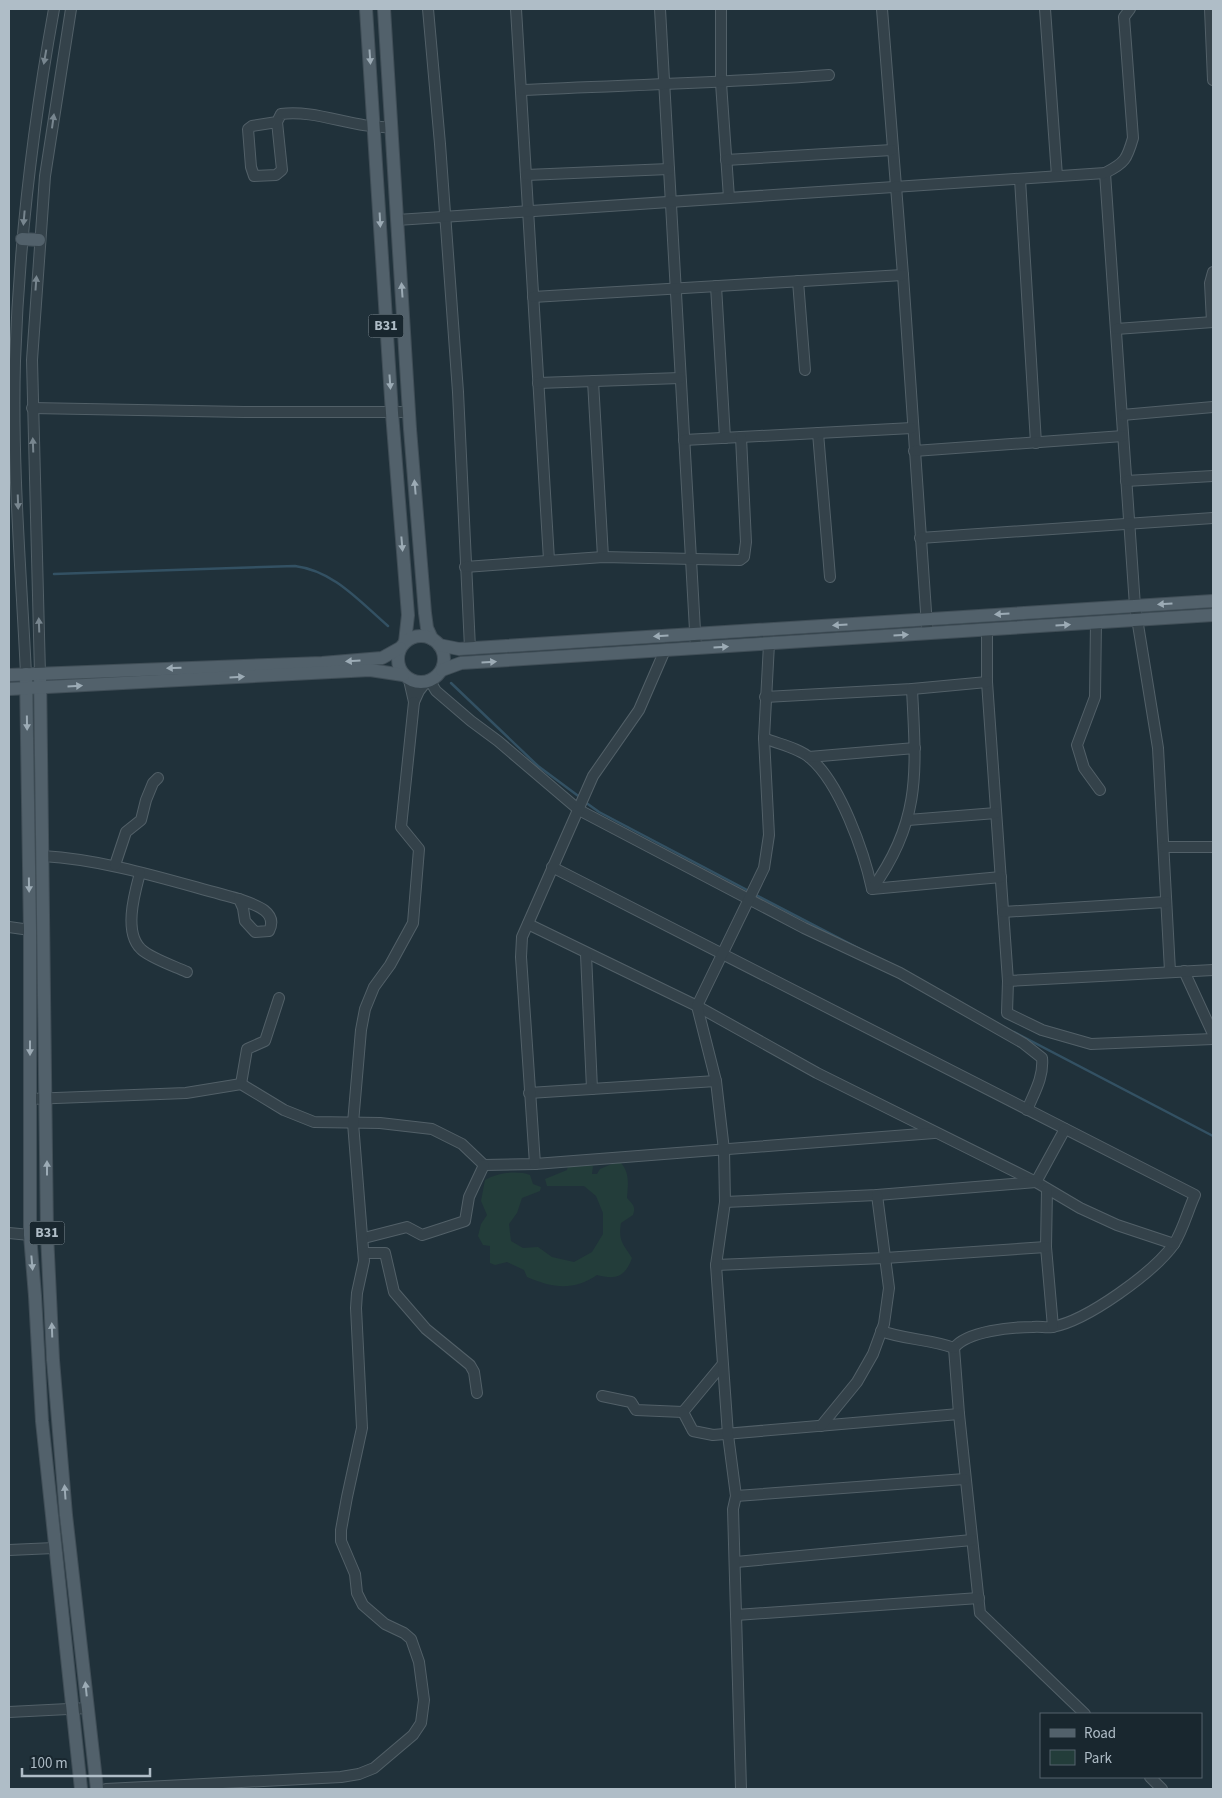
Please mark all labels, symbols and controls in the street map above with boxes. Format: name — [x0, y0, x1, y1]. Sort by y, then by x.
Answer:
one-way arrow — [41, 49, 49, 65]
one-way arrow — [366, 50, 374, 66]
one-way arrow — [49, 113, 57, 129]
one-way arrow — [20, 210, 28, 226]
one-way arrow — [376, 212, 384, 228]
one-way arrow — [33, 274, 41, 290]
one-way arrow — [397, 282, 405, 298]
road number: B31 — [368, 314, 404, 338]
one-way arrow — [386, 374, 394, 390]
one-way arrow — [29, 437, 37, 453]
one-way arrow — [410, 479, 418, 495]
one-way arrow — [15, 495, 23, 511]
one-way arrow — [399, 536, 407, 552]
one-way arrow — [1156, 600, 1172, 608]
one-way arrow — [994, 611, 1010, 619]
one-way arrow — [34, 617, 42, 633]
one-way arrow — [1055, 620, 1071, 628]
one-way arrow — [832, 621, 848, 629]
one-way arrow — [893, 631, 909, 639]
one-way arrow — [652, 633, 668, 641]
one-way arrow — [713, 642, 729, 650]
one-way arrow — [345, 657, 361, 665]
one-way arrow — [481, 657, 497, 665]
one-way arrow — [165, 665, 181, 673]
one-way arrow — [229, 673, 245, 681]
one-way arrow — [67, 681, 83, 689]
one-way arrow — [23, 715, 31, 731]
one-way arrow — [25, 878, 33, 894]
one-way arrow — [26, 1040, 34, 1056]
one-way arrow — [43, 1160, 51, 1176]
road number: B31 — [30, 1222, 64, 1244]
one-way arrow — [29, 1255, 37, 1271]
one-way arrow — [47, 1322, 55, 1338]
one-way arrow — [60, 1484, 68, 1500]
one-way arrow — [82, 1680, 90, 1696]
legend — [1040, 1713, 1202, 1778]
text: Road — [1084, 1723, 1116, 1744]
scale bar — [22, 1746, 150, 1778]
text: Park — [1084, 1748, 1113, 1769]
text: 100 m — [30, 1753, 68, 1774]

